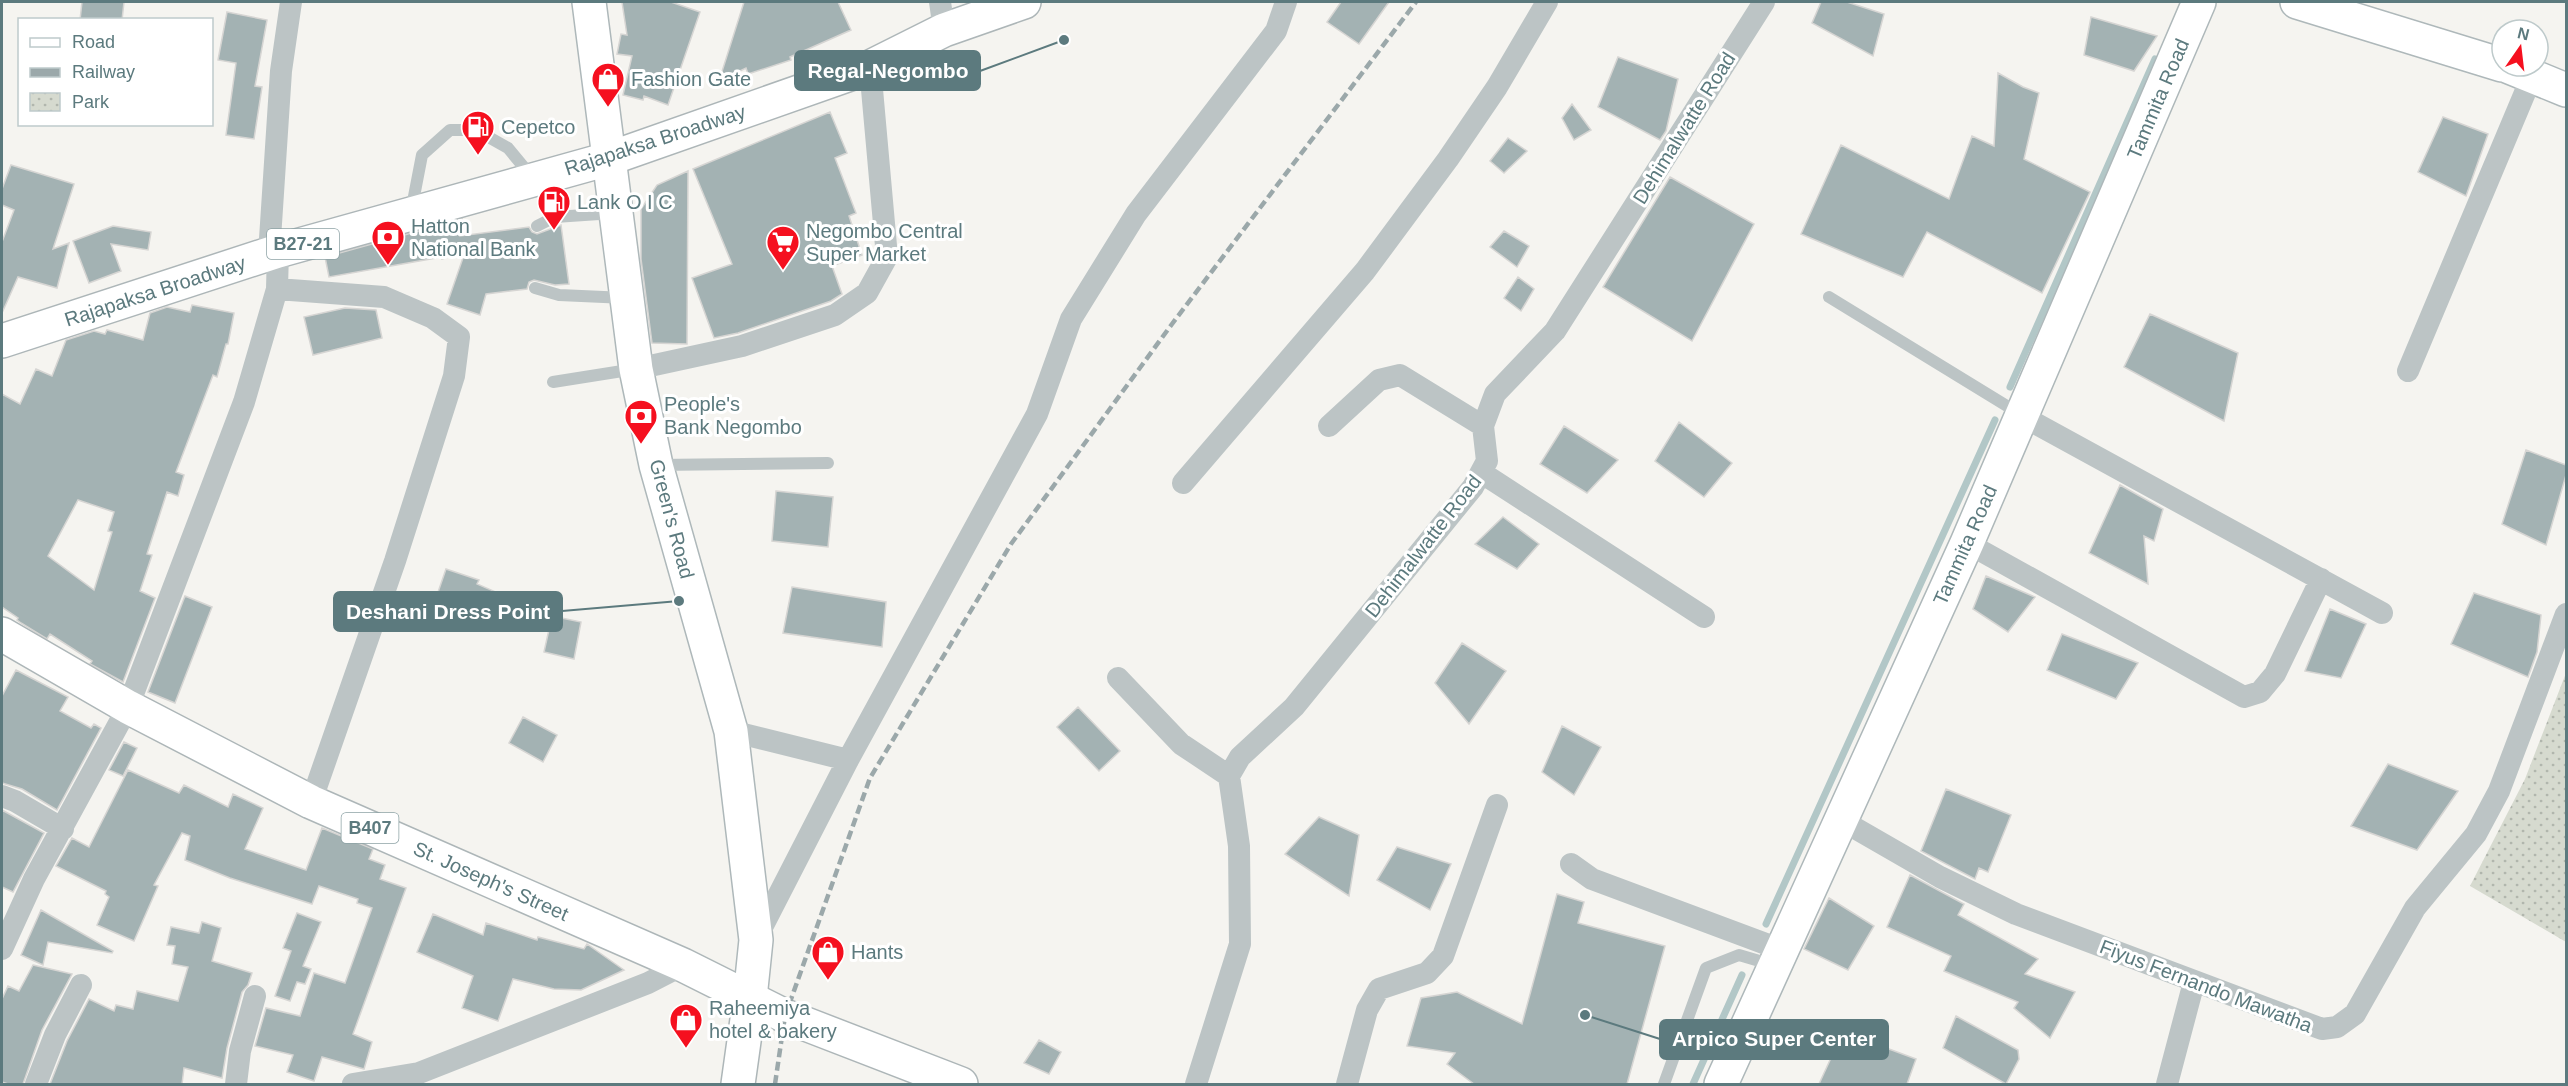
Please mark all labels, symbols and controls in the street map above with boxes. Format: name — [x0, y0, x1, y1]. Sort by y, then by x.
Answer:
legend — [18, 18, 213, 126]
north arrow — [2490, 18, 2550, 78]
text: N — [2516, 24, 2531, 44]
text: Road — [72, 32, 115, 52]
street label: Tammita Road — [2123, 35, 2193, 163]
street label: Dehimalwatte Road — [1628, 48, 1740, 208]
callout: Regal-Negombo — [795, 51, 980, 90]
text: Regal-Negombo — [807, 59, 969, 82]
shop icon: Fashion Gate — [590, 61, 626, 108]
text: Railway — [72, 62, 135, 82]
place label: Fashion Gate — [631, 68, 751, 90]
text: Park — [72, 92, 110, 112]
street label: Rajapaksa Broadway — [562, 100, 748, 180]
fuel station icon: Cepetco — [460, 109, 496, 156]
place label: Cepetco — [501, 116, 576, 138]
fuel station icon: Lank O I C — [536, 184, 572, 231]
place label: Lank O I C — [577, 191, 673, 213]
place label: Hatton National Bank — [411, 215, 537, 260]
bank icon: Hatton National Bank — [370, 219, 406, 266]
place label: Negombo Central Super Market — [806, 220, 963, 265]
supermarket icon: Negombo Central Super Market — [765, 224, 801, 271]
road number: B27-21 — [267, 229, 339, 259]
street label: Rajapaksa Broadway — [62, 251, 248, 331]
place label: People's Bank Negombo — [664, 393, 802, 438]
bank icon: People's Bank Negombo — [623, 398, 659, 445]
street label: Green's Road — [645, 457, 699, 581]
street label: Dehimalwatte Road — [1361, 470, 1485, 622]
street label: Tammita Road — [1929, 482, 2001, 608]
callout: Deshani Dress Point — [334, 592, 562, 631]
text: Deshani Dress Point — [346, 600, 550, 623]
road number: B407 — [342, 813, 398, 843]
street label: St. Joseph's Street — [410, 837, 572, 925]
shop icon: Hants — [810, 934, 846, 981]
street label: Fiyus Fernando Mawatha — [2097, 935, 2316, 1037]
place label: Hants — [851, 941, 903, 963]
place label: Raheemiya hotel & bakery — [709, 997, 837, 1042]
shop icon: Raheemiya hotel & bakery — [668, 1002, 704, 1049]
callout: Arpico Super Center — [1660, 1020, 1888, 1059]
text: Arpico Super Center — [1672, 1027, 1876, 1050]

